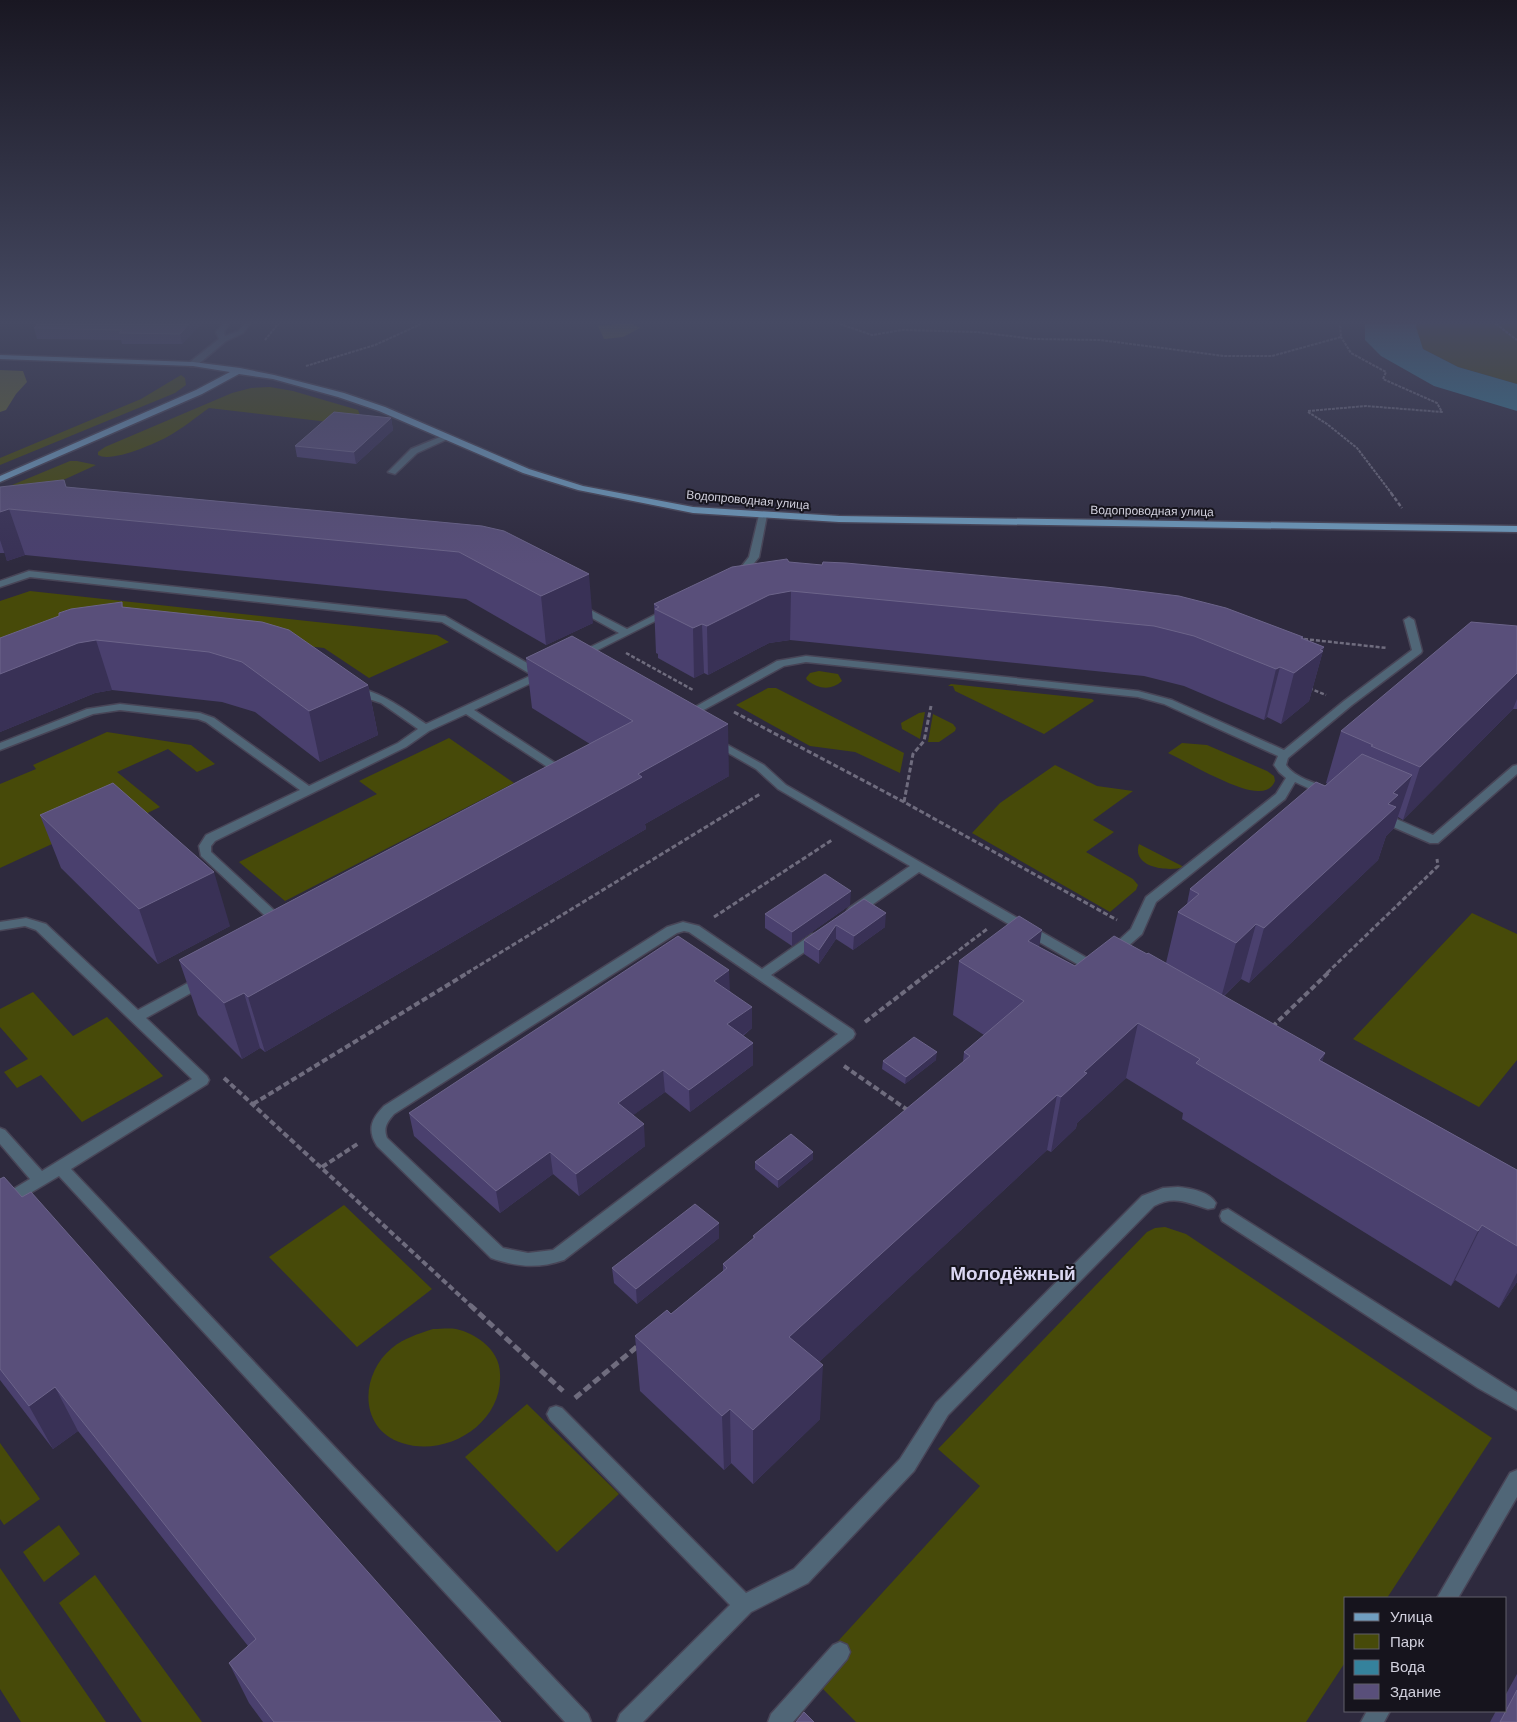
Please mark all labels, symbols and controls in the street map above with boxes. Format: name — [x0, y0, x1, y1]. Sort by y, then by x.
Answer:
street label: Водопроводная улица — [686, 487, 811, 513]
street label: Водопроводная улица — [1090, 502, 1214, 520]
district label: Молодёжный — [950, 1261, 1076, 1286]
legend — [1344, 1597, 1507, 1712]
text: Улица — [1390, 1607, 1433, 1627]
text: Парк — [1390, 1632, 1424, 1652]
text: Вода — [1390, 1657, 1426, 1677]
text: Здание — [1390, 1682, 1441, 1702]

